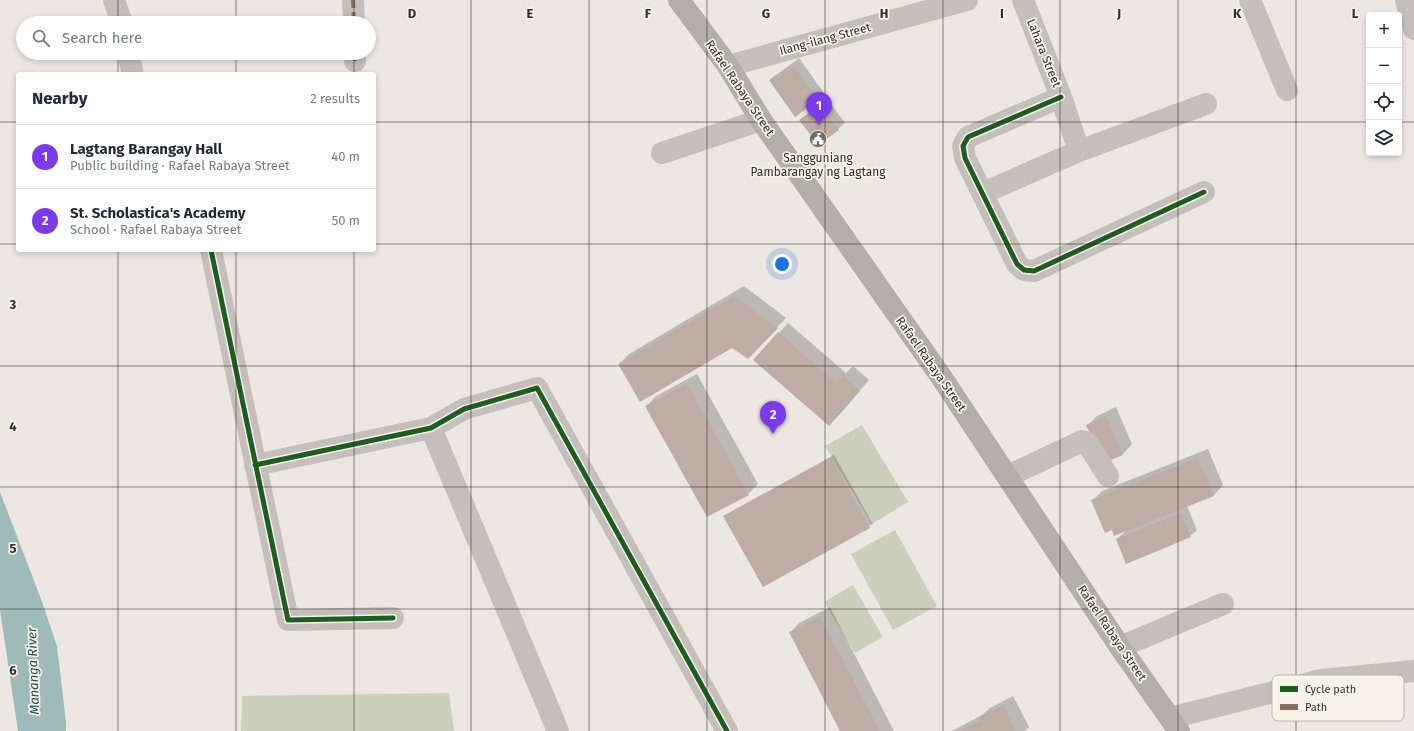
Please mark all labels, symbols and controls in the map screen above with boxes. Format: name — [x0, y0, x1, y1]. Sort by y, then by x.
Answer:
text: D — [408, 6, 417, 21]
text: E — [527, 6, 534, 21]
text: F — [645, 6, 652, 21]
text: G — [762, 6, 770, 21]
text: H — [880, 6, 888, 21]
text: I — [1000, 6, 1004, 21]
text: J — [1116, 6, 1121, 21]
text: K — [1233, 6, 1242, 21]
text: L — [1352, 6, 1359, 21]
map controls — [1366, 12, 1402, 156]
button: + — [1366, 12, 1402, 48]
search box — [16, 16, 376, 60]
street label: Lahara Street — [1024, 17, 1064, 90]
street label: Ilang-ilang Street — [778, 20, 873, 58]
icon: search — [30, 27, 52, 49]
text: Search here — [62, 29, 142, 47]
street label: Rafael Rabaya Street — [703, 38, 778, 139]
button: − — [1366, 48, 1402, 84]
button: locate — [1366, 84, 1402, 120]
text: Nearby — [32, 88, 87, 109]
text: 2 results — [310, 91, 360, 106]
pin: 1 — [806, 92, 832, 125]
button: layers — [1366, 120, 1402, 156]
public building icon: Sangguniang Pambarangay ng Lagtang — [808, 129, 828, 149]
text: Lagtang Barangay Hall — [70, 140, 222, 158]
text: 1 — [42, 149, 48, 164]
text: 40 m — [331, 149, 360, 164]
place label: Sangguniang Pambarangay ng Lagtang — [751, 151, 886, 179]
text: Public building · Rafael Rabaya Street — [70, 158, 290, 173]
text: St. Scholastica's Academy — [70, 204, 246, 222]
text: 2 — [42, 213, 48, 228]
text: 50 m — [332, 213, 360, 228]
text: School · Rafael Rabaya Street — [70, 222, 241, 237]
your location — [772, 254, 792, 274]
text: 3 — [9, 297, 17, 312]
street label: Rafael Rabaya Street — [893, 314, 969, 415]
pin: 2 — [760, 401, 786, 434]
text: 4 — [9, 419, 17, 434]
text: 5 — [10, 541, 17, 556]
street label: Rafael Rabaya Street — [1075, 583, 1150, 684]
water label: Mananga River — [24, 626, 42, 715]
text: 6 — [9, 663, 17, 678]
legend — [1272, 675, 1404, 721]
text: Cycle path — [1305, 683, 1356, 696]
text: Path — [1305, 701, 1327, 714]

